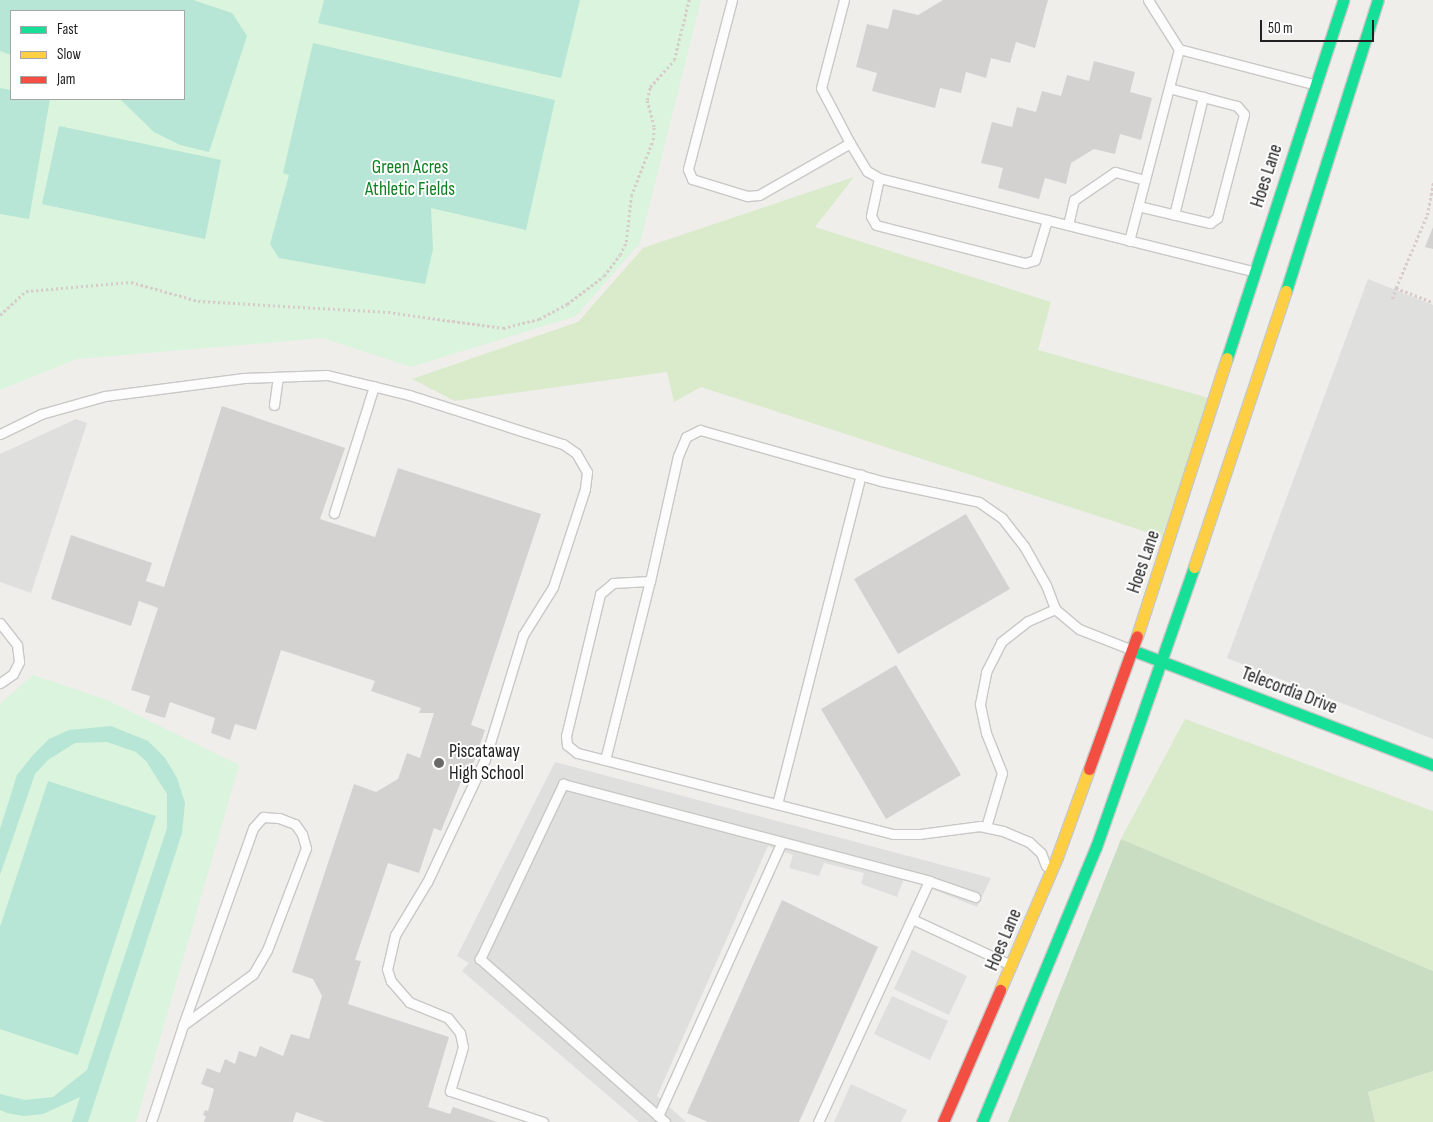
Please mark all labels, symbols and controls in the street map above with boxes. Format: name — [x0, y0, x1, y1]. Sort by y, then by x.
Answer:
legend — [10, 10, 185, 100]
scale bar — [1263, 10, 1377, 42]
text: 50 m — [1268, 19, 1293, 38]
text: Fast — [57, 20, 78, 39]
text: Slow — [57, 45, 81, 64]
text: Jam — [57, 70, 75, 89]
street label: Hoes Lane — [1246, 142, 1288, 210]
park label: Green Acres Athletic Fields — [365, 157, 455, 201]
street label: Hoes Lane — [1123, 527, 1165, 597]
street label: Telecordia Drive — [1238, 662, 1340, 720]
place label: Piscataway High School — [449, 741, 524, 785]
marker: Piscataway High School — [433, 757, 445, 769]
street label: Hoes Lane — [981, 906, 1027, 974]

